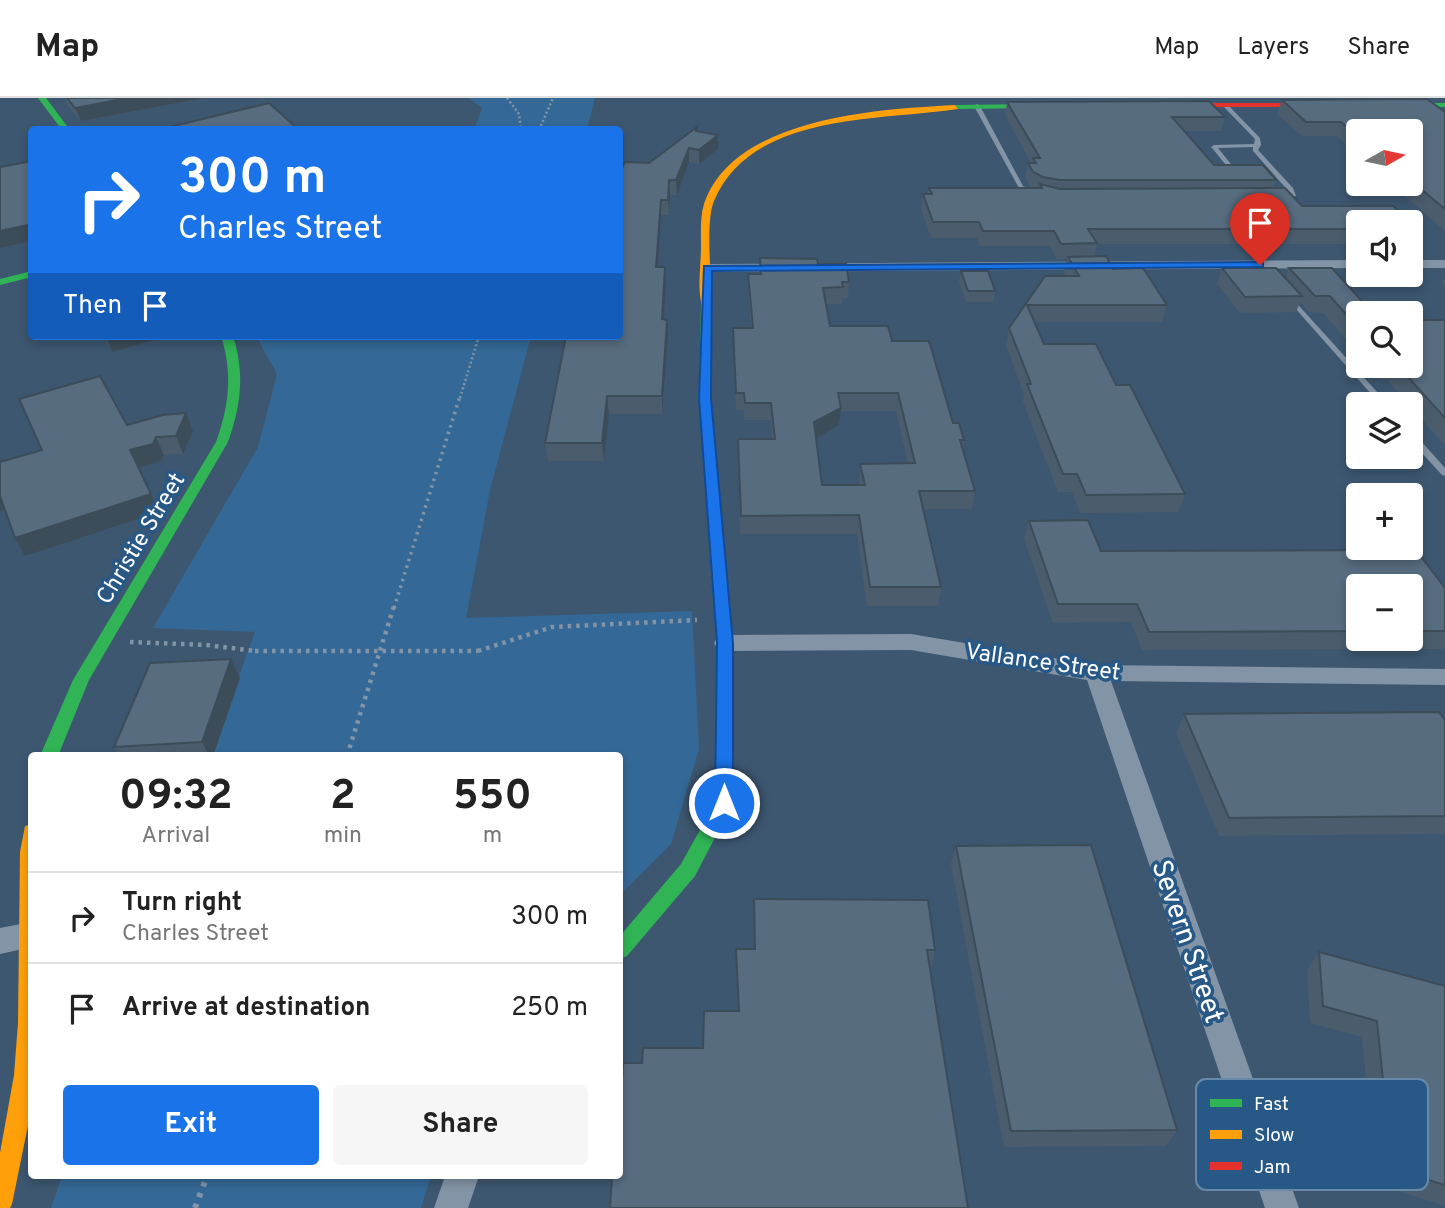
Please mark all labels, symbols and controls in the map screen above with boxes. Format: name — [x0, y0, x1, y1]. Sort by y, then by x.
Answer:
text: Map — [35, 27, 99, 69]
text: Map — [1154, 33, 1199, 63]
text: Layers — [1237, 33, 1309, 63]
text: Share — [1347, 33, 1410, 63]
north arrow — [1346, 119, 1423, 196]
map controls — [1346, 119, 1423, 651]
text: 300 m — [178, 149, 326, 211]
icon: right — [63, 154, 154, 245]
pin — [1230, 193, 1290, 265]
icon: arrive — [1241, 204, 1279, 242]
text: Charles Street — [178, 210, 382, 250]
button: sound — [1346, 210, 1423, 287]
icon: arrive — [136, 287, 174, 325]
text: Then — [63, 290, 122, 323]
button: search — [1346, 301, 1423, 378]
button: layers — [1346, 392, 1423, 469]
street label: Christie Street — [91, 468, 193, 610]
button: + — [1346, 483, 1423, 560]
button: − — [1346, 574, 1423, 651]
street label: Vallance Street — [963, 638, 1122, 689]
position arrow — [687, 766, 761, 840]
text: 09:32 — [119, 771, 233, 824]
text: 2 — [330, 771, 356, 824]
text: 550 — [453, 771, 532, 824]
text: Arrival — [142, 822, 210, 851]
text: min — [324, 822, 362, 851]
text: m — [483, 822, 502, 851]
street label: Severn Street — [1141, 856, 1231, 1028]
text: Turn right — [122, 887, 242, 920]
icon: right — [63, 899, 101, 937]
text: 300 m — [511, 901, 588, 934]
text: Charles Street — [122, 920, 269, 949]
icon: arrive — [63, 990, 101, 1028]
text: Arrive at destination — [122, 992, 370, 1025]
text: 250 m — [511, 992, 588, 1025]
legend — [1196, 1079, 1428, 1190]
button: Exit — [63, 1085, 319, 1165]
button: Share — [333, 1085, 588, 1165]
text: Fast — [1254, 1093, 1289, 1117]
text: Slow — [1254, 1124, 1294, 1148]
text: Jam — [1254, 1156, 1291, 1180]

